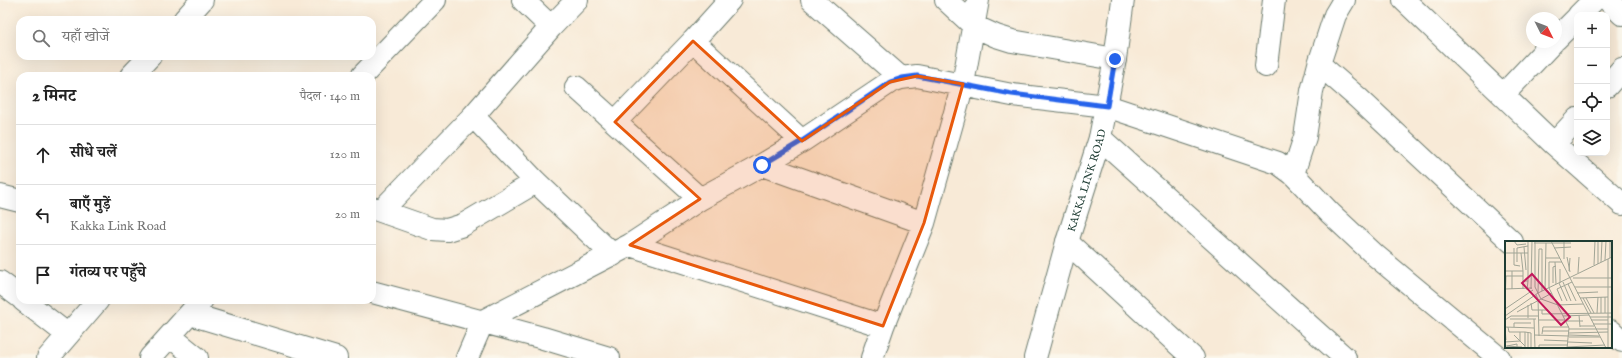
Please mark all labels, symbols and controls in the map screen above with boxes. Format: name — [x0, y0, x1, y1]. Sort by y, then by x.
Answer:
north arrow — [1526, 12, 1562, 48]
map controls — [1574, 12, 1610, 156]
button: + — [1574, 12, 1610, 48]
search box — [16, 16, 376, 60]
icon: search — [30, 27, 52, 49]
text: यहाँ खोजें — [62, 27, 109, 46]
button: − — [1574, 48, 1610, 84]
route end — [1106, 50, 1124, 68]
button: locate — [1574, 84, 1610, 120]
text: 2 मिनट — [32, 86, 76, 107]
text: पैदल · 140 m — [300, 88, 360, 105]
button: layers — [1574, 120, 1610, 156]
street label: KAKKA LINK ROAD — [1065, 128, 1110, 234]
text: सीधे चलें — [70, 143, 117, 162]
icon: ahead — [32, 144, 54, 166]
text: 120 m — [330, 146, 360, 163]
route start — [753, 156, 771, 174]
text: बाएँ मुड़ें — [70, 195, 110, 214]
icon: left — [32, 204, 54, 226]
text: 20 m — [335, 206, 360, 223]
text: Kakka Link Road — [70, 218, 166, 235]
inset map — [1505, 241, 1612, 348]
text: गंतव्य पर पहुँचे — [70, 263, 146, 282]
icon: arrive — [32, 264, 54, 286]

